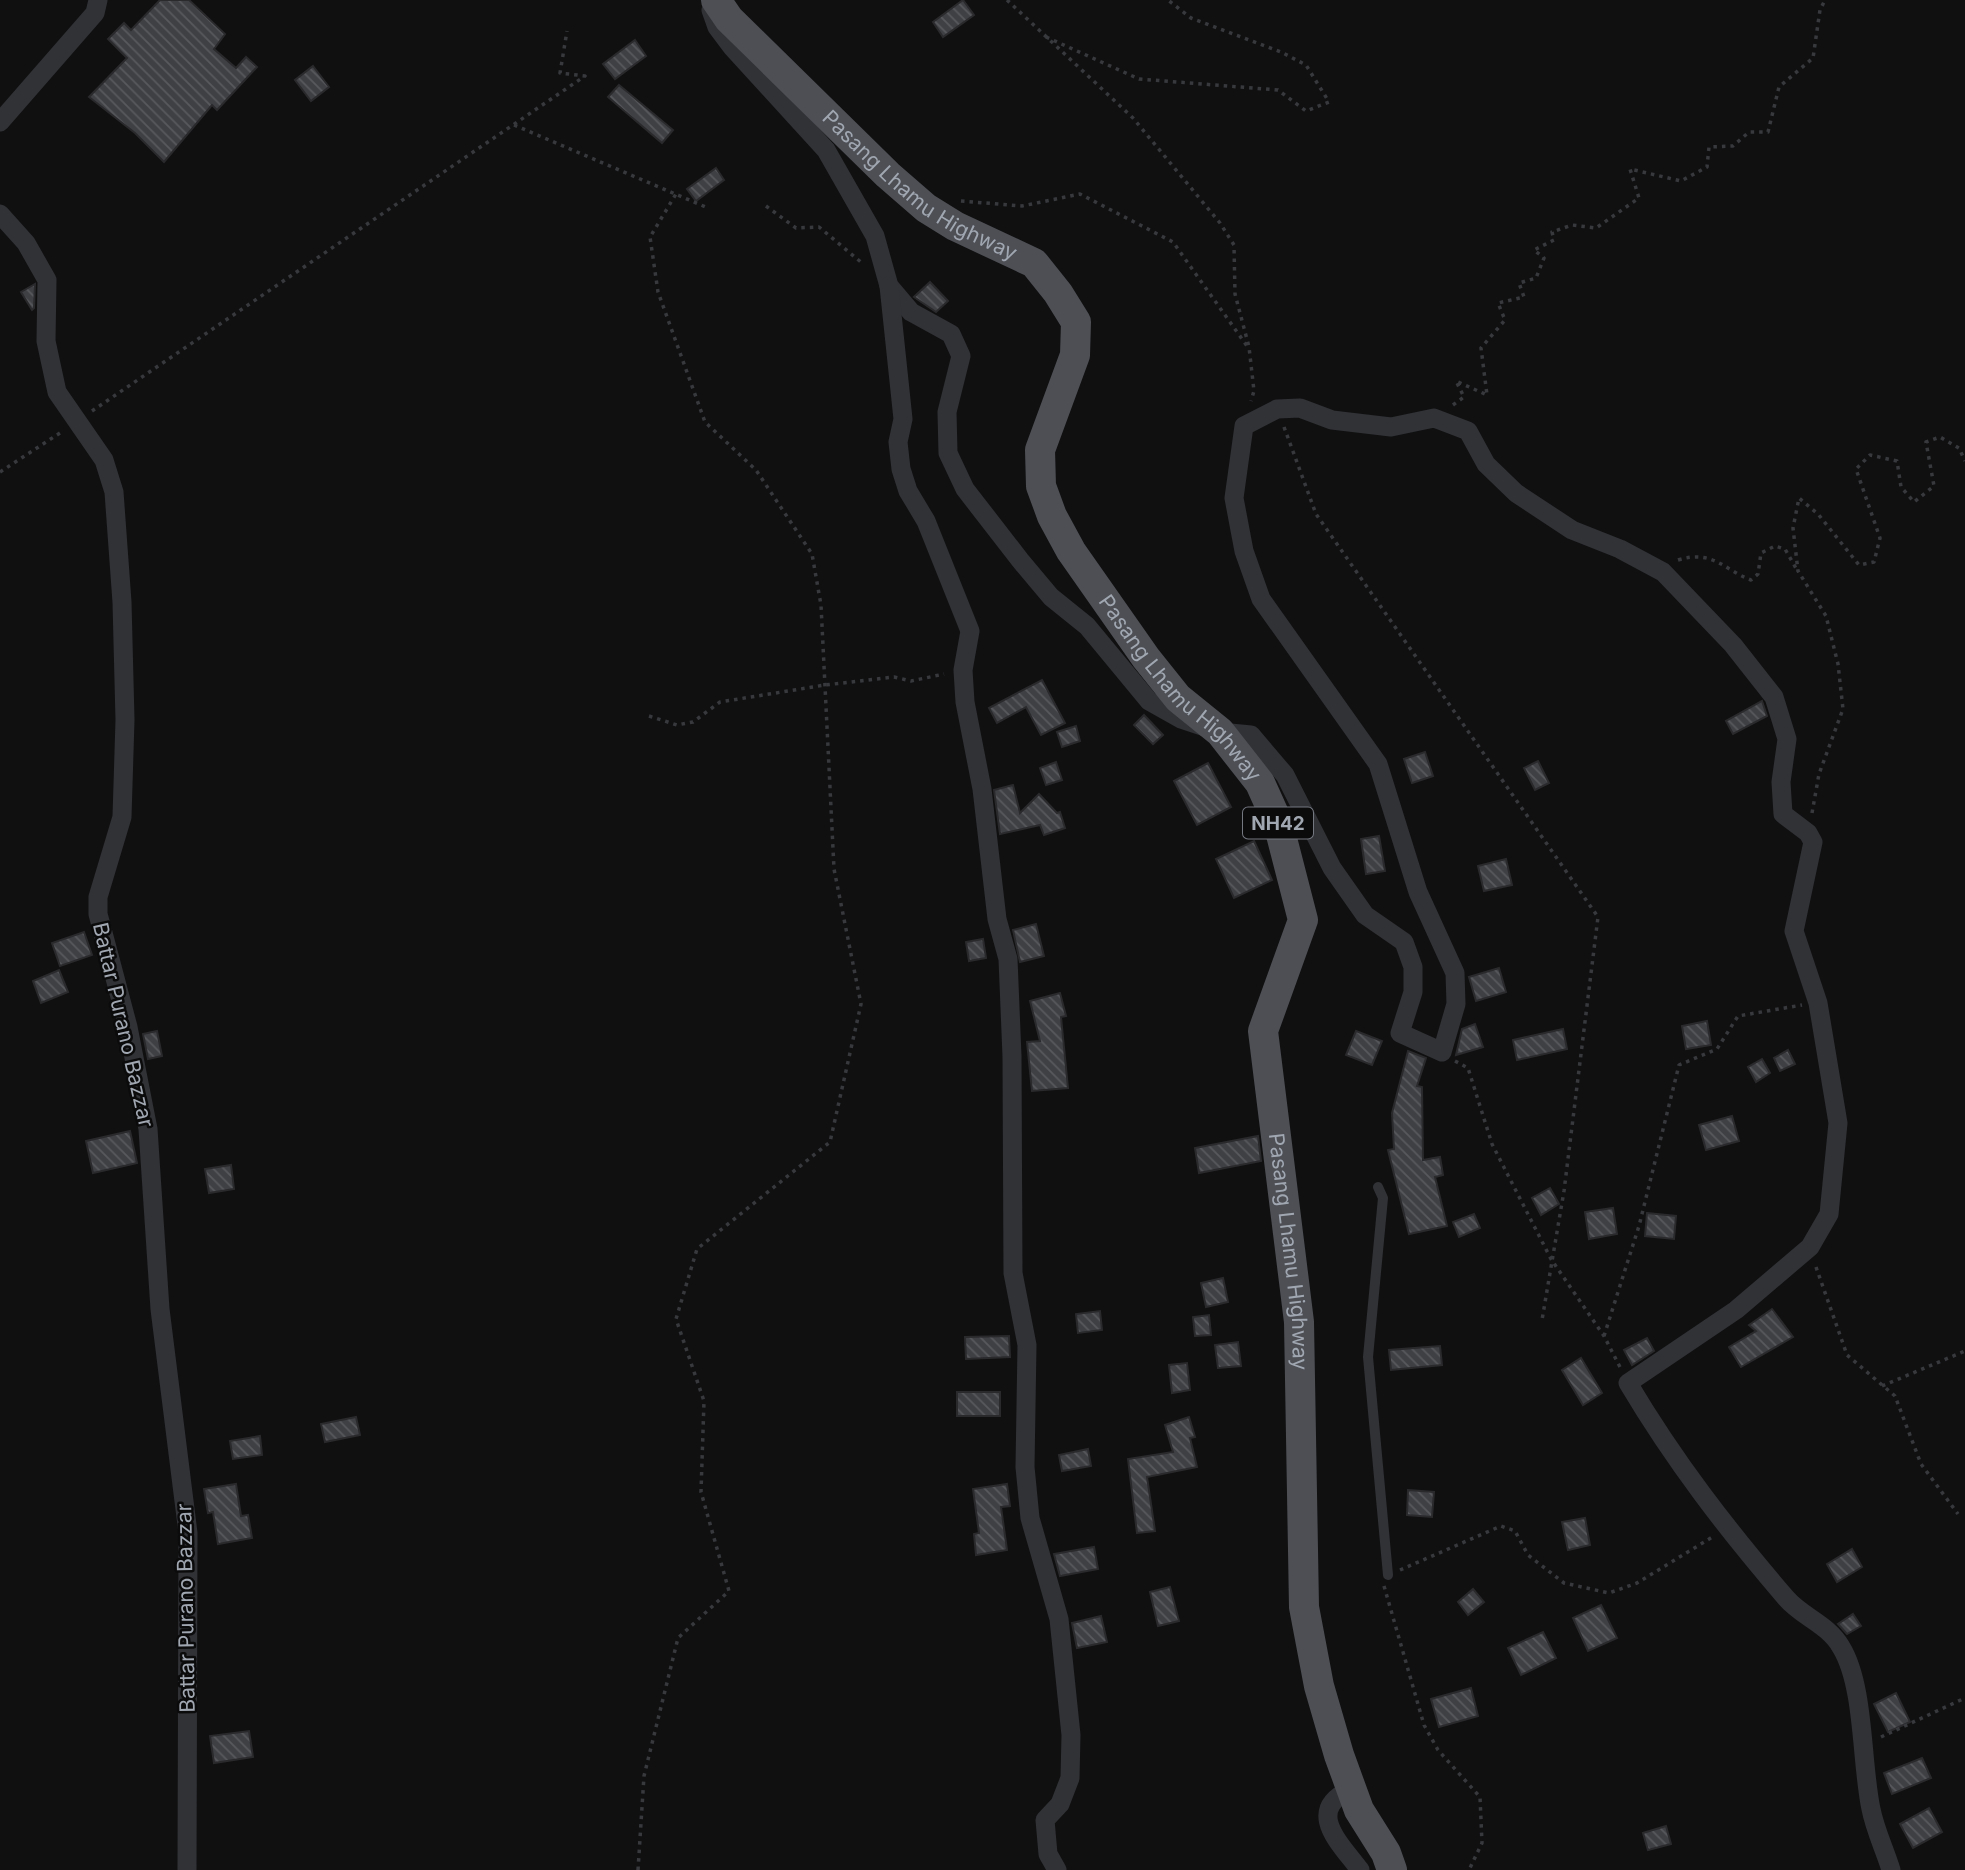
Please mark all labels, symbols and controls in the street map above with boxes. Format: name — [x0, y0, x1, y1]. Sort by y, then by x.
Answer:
street label: Pasang Lhamu Highway — [817, 105, 1021, 265]
street label: Pasang Lhamu Highway — [1094, 590, 1267, 786]
road number: NH42 — [1243, 808, 1313, 838]
street label: Battar Purano Bazzar — [88, 920, 159, 1130]
street label: Pasang Lhamu Highway — [1264, 1131, 1313, 1371]
street label: Battar Purano Bazzar — [171, 1503, 200, 1713]

